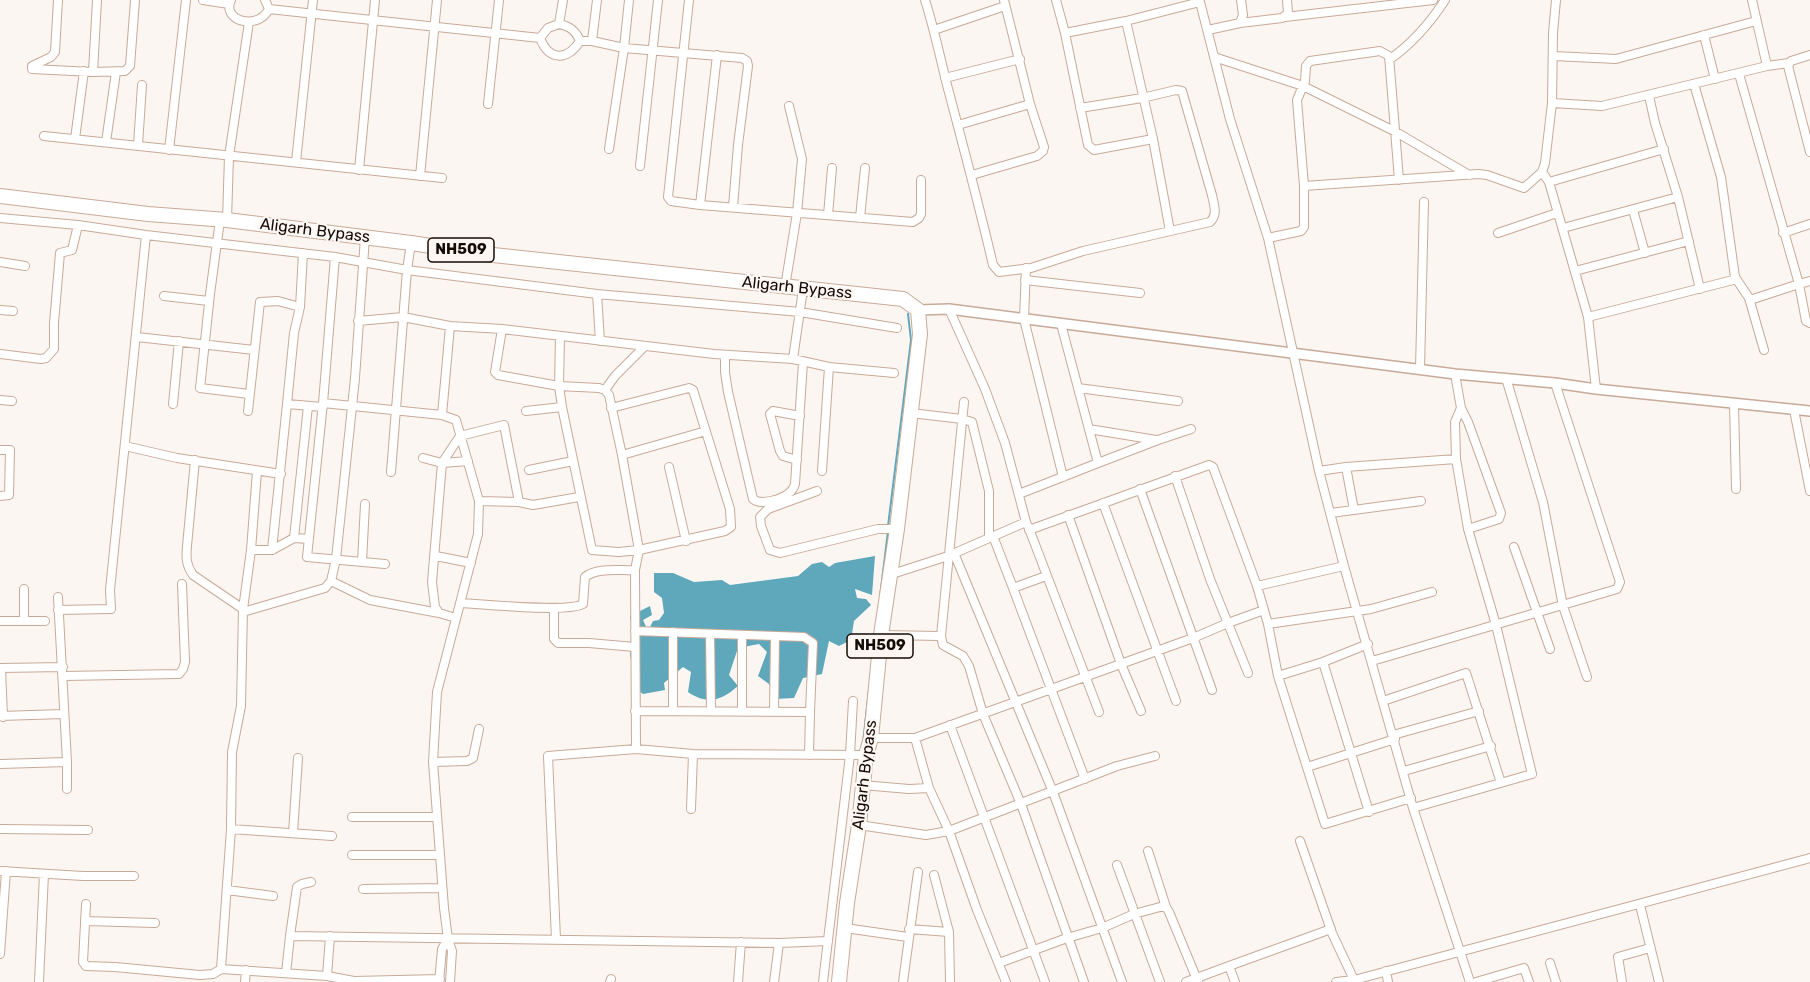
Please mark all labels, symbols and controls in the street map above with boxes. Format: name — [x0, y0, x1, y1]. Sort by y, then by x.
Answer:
street label: Aligarh Bypass — [259, 215, 371, 247]
road number: NH509 — [428, 238, 494, 262]
street label: Aligarh Bypass — [741, 273, 853, 303]
road number: NH509 — [847, 634, 913, 658]
street label: Aligarh Bypass — [849, 719, 881, 831]

